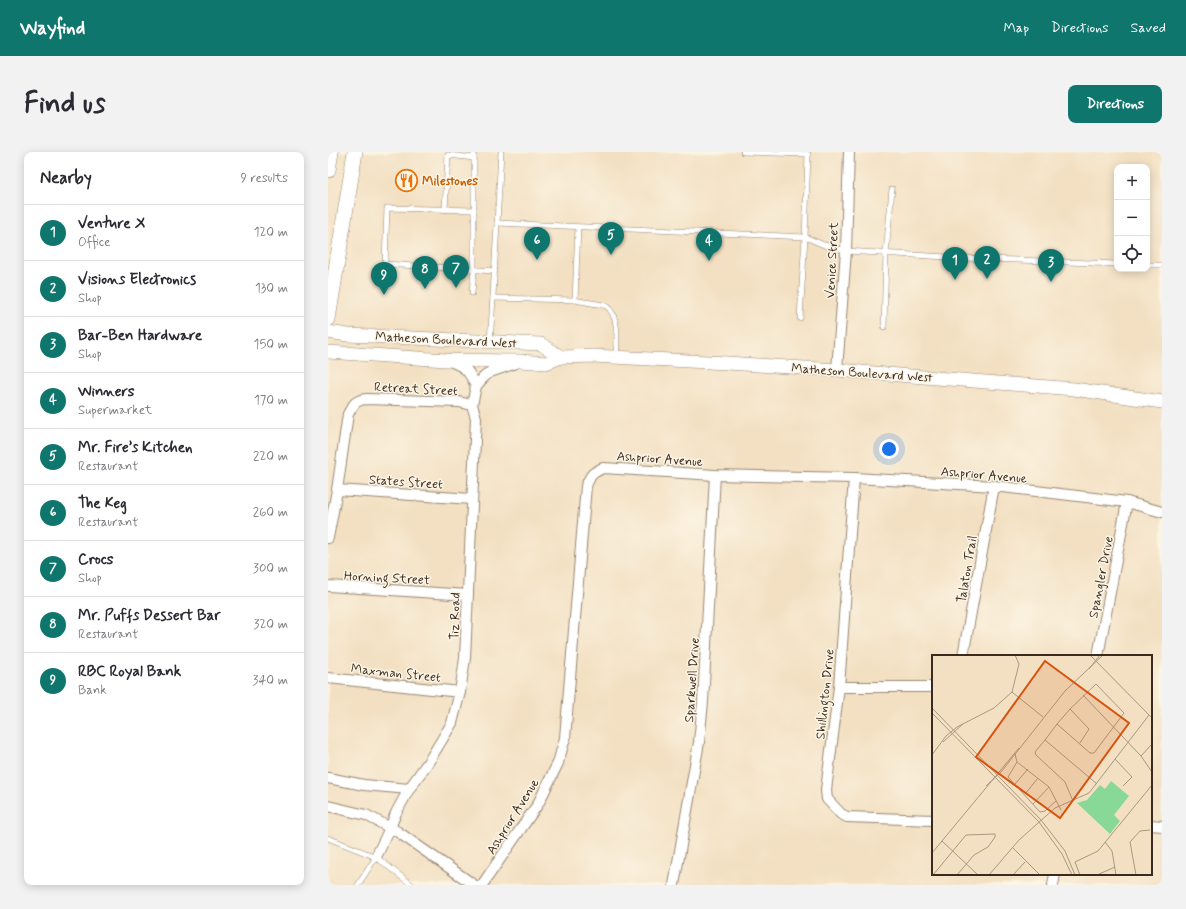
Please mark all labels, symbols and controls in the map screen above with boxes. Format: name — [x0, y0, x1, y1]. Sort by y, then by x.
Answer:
text: Wayfind — [20, 16, 85, 41]
text: Map — [1003, 19, 1029, 37]
text: Directions — [1051, 19, 1109, 37]
text: Saved — [1131, 19, 1166, 37]
button: Directions — [1068, 85, 1162, 123]
text: Find us — [24, 86, 105, 123]
map controls — [1114, 164, 1150, 272]
button: + — [1114, 164, 1150, 200]
text: Nearby — [40, 167, 92, 189]
restaurant icon: Milestones — [394, 167, 420, 193]
text: 9 results — [241, 170, 288, 187]
place label: Milestones — [422, 173, 478, 190]
button: − — [1114, 200, 1150, 236]
text: Venture X — [78, 214, 146, 234]
street label: Venice Street — [822, 221, 843, 299]
pin: 5 — [598, 222, 624, 255]
text: 1 — [50, 224, 56, 241]
text: 120 m — [254, 224, 288, 241]
pin: 6 — [524, 227, 550, 260]
pin: 4 — [696, 228, 722, 261]
text: Office — [78, 234, 110, 251]
button: locate — [1114, 236, 1150, 272]
pin: 2 — [974, 246, 1000, 279]
pin: 1 — [942, 247, 968, 280]
pin: 3 — [1038, 249, 1064, 282]
pin: 7 — [443, 255, 469, 288]
pin: 8 — [412, 256, 438, 289]
pin: 9 — [371, 262, 397, 295]
text: Visions Electronics — [78, 270, 196, 290]
text: 2 — [50, 280, 56, 297]
text: 130 m — [255, 280, 288, 297]
text: Shop — [78, 290, 102, 307]
text: Bar-Ben Hardware — [78, 326, 202, 346]
street label: Matheson Boulevard West — [375, 328, 517, 353]
text: 3 — [50, 336, 56, 353]
text: 150 m — [254, 336, 288, 353]
text: Shop — [78, 346, 102, 363]
street label: Matheson Boulevard West — [791, 360, 933, 387]
street label: Retreat Street — [374, 379, 458, 400]
text: Winners — [78, 382, 135, 402]
text: 4 — [49, 392, 57, 409]
text: 170 m — [254, 392, 288, 409]
text: Supermarket — [78, 402, 152, 419]
text: Mr. Fire’s Kitchen — [78, 438, 193, 458]
your location — [879, 439, 899, 459]
text: 5 — [49, 448, 57, 465]
text: 220 m — [253, 448, 288, 465]
street label: Ashprior Avenue — [616, 448, 704, 471]
text: Restaurant — [78, 458, 138, 475]
street label: Ashprior Avenue — [940, 463, 1028, 488]
street label: States Street — [368, 471, 444, 494]
text: The Keg — [78, 494, 127, 514]
text: 6 — [50, 504, 56, 521]
text: 260 m — [253, 504, 288, 521]
text: Restaurant — [78, 514, 138, 531]
street label: Talaton Trail — [953, 534, 982, 604]
street label: Spangler Drive — [1085, 535, 1118, 620]
text: Crocs — [78, 550, 113, 570]
text: 7 — [49, 560, 57, 577]
text: 300 m — [253, 560, 288, 577]
street label: Horning Street — [343, 568, 430, 591]
text: Shop — [78, 570, 102, 587]
street label: Tiz Road — [446, 592, 465, 640]
text: Mr. Puffs Dessert Bar — [78, 606, 220, 626]
text: 8 — [49, 616, 57, 633]
text: 320 m — [254, 616, 288, 633]
text: Restaurant — [78, 626, 138, 643]
street label: Sparkwell Drive — [681, 637, 704, 723]
street label: Shillington Drive — [812, 648, 841, 740]
inset map — [932, 655, 1152, 875]
street label: Maxman Street — [350, 660, 442, 687]
text: RBC Royal Bank — [78, 662, 181, 682]
text: 9 — [50, 672, 56, 689]
text: 340 m — [253, 672, 288, 689]
text: Bank — [78, 682, 107, 699]
street label: Ashprior Avenue — [483, 776, 543, 858]

